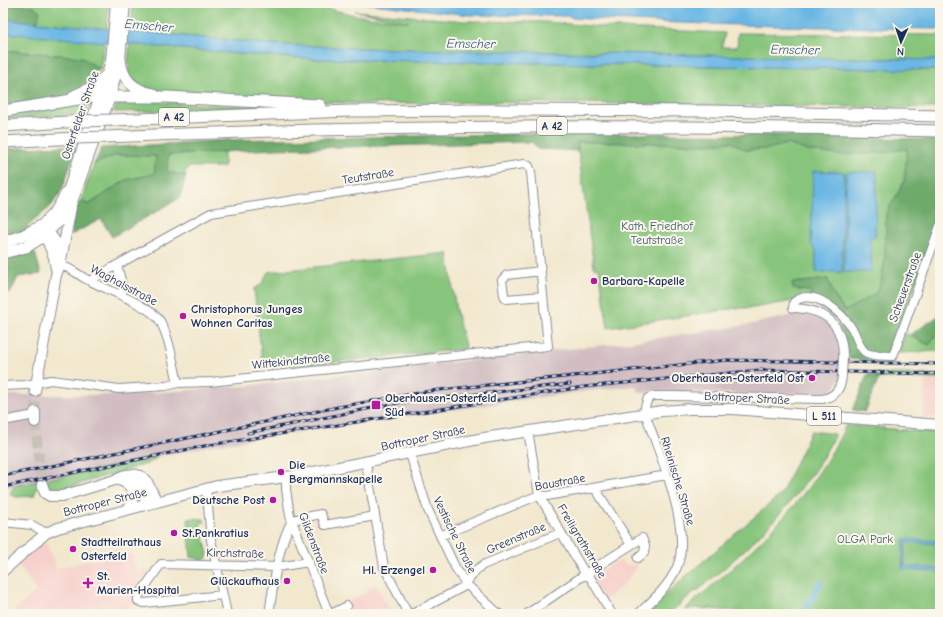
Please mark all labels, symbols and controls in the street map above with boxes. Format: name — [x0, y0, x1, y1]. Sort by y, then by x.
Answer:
water label: Emscher — [124, 16, 175, 35]
north arrow — [881, 22, 921, 62]
water label: Emscher — [446, 36, 496, 51]
water label: Emscher — [770, 42, 820, 57]
text: N — [897, 45, 904, 58]
street label: Osterfelder Straße — [58, 69, 102, 161]
road number: A 42 — [159, 108, 189, 126]
road number: A 42 — [537, 117, 567, 135]
street label: Teutstraße — [341, 165, 395, 187]
park label: Kath. Friedhof Teutstraße — [621, 219, 693, 247]
street label: Scheuerstraße — [886, 250, 924, 324]
street label: Waghalsstraße — [88, 261, 160, 309]
place label: Barbara-Kapelle — [602, 274, 685, 288]
marker: Barbara-Kapelle — [589, 276, 599, 286]
place label: Christophorus Junges Wohnen Caritas — [191, 302, 302, 330]
marker: Christophorus Junges Wohnen Caritas — [178, 311, 188, 321]
street label: Wittekindstraße — [251, 350, 331, 372]
place label: Oberhausen-Osterfeld Ost — [672, 371, 805, 385]
marker: Oberhausen-Osterfeld Ost — [807, 373, 817, 383]
street label: Bottroper Straße — [704, 389, 790, 407]
place label: Oberhausen-Osterfeld Süd — [385, 391, 496, 419]
marker: Oberhausen-Osterfeld Süd — [370, 399, 382, 411]
road number: L 511 — [807, 407, 841, 425]
street label: Bottroper Straße — [380, 422, 466, 454]
street label: Rheinische Straße — [658, 435, 698, 527]
place label: Die Bergmannskapelle — [289, 458, 383, 486]
marker: Die Bergmannskapelle — [276, 467, 286, 477]
street label: Baustraße — [534, 471, 586, 493]
street label: Bottroper Straße — [62, 485, 148, 519]
place label: Deutsche Post — [192, 493, 266, 507]
marker: Deutsche Post — [268, 495, 278, 505]
street label: Vestische Straße — [430, 495, 480, 575]
street label: Freiligrathstraße — [554, 501, 610, 581]
street label: Gildenstraße — [296, 510, 332, 576]
street label: Greenstraße — [484, 519, 548, 557]
place label: St.Pankratius — [182, 526, 249, 540]
marker: St.Pankratius — [169, 528, 179, 538]
park label: OLGA Park — [837, 532, 893, 546]
place label: Stadtteilrathaus Osterfeld — [81, 535, 161, 563]
marker: Stadtteilrathaus Osterfeld — [68, 544, 78, 554]
street label: Kirchstraße — [206, 545, 264, 561]
place label: Hl. Erzengel — [363, 563, 425, 577]
marker: Hl. Erzengel — [428, 565, 438, 575]
place label: St. Marien-Hospital — [97, 569, 179, 597]
place label: Glückaufhaus — [210, 574, 279, 588]
marker: Glückaufhaus — [282, 576, 292, 586]
marker: St. Marien-Hospital — [82, 577, 94, 589]

